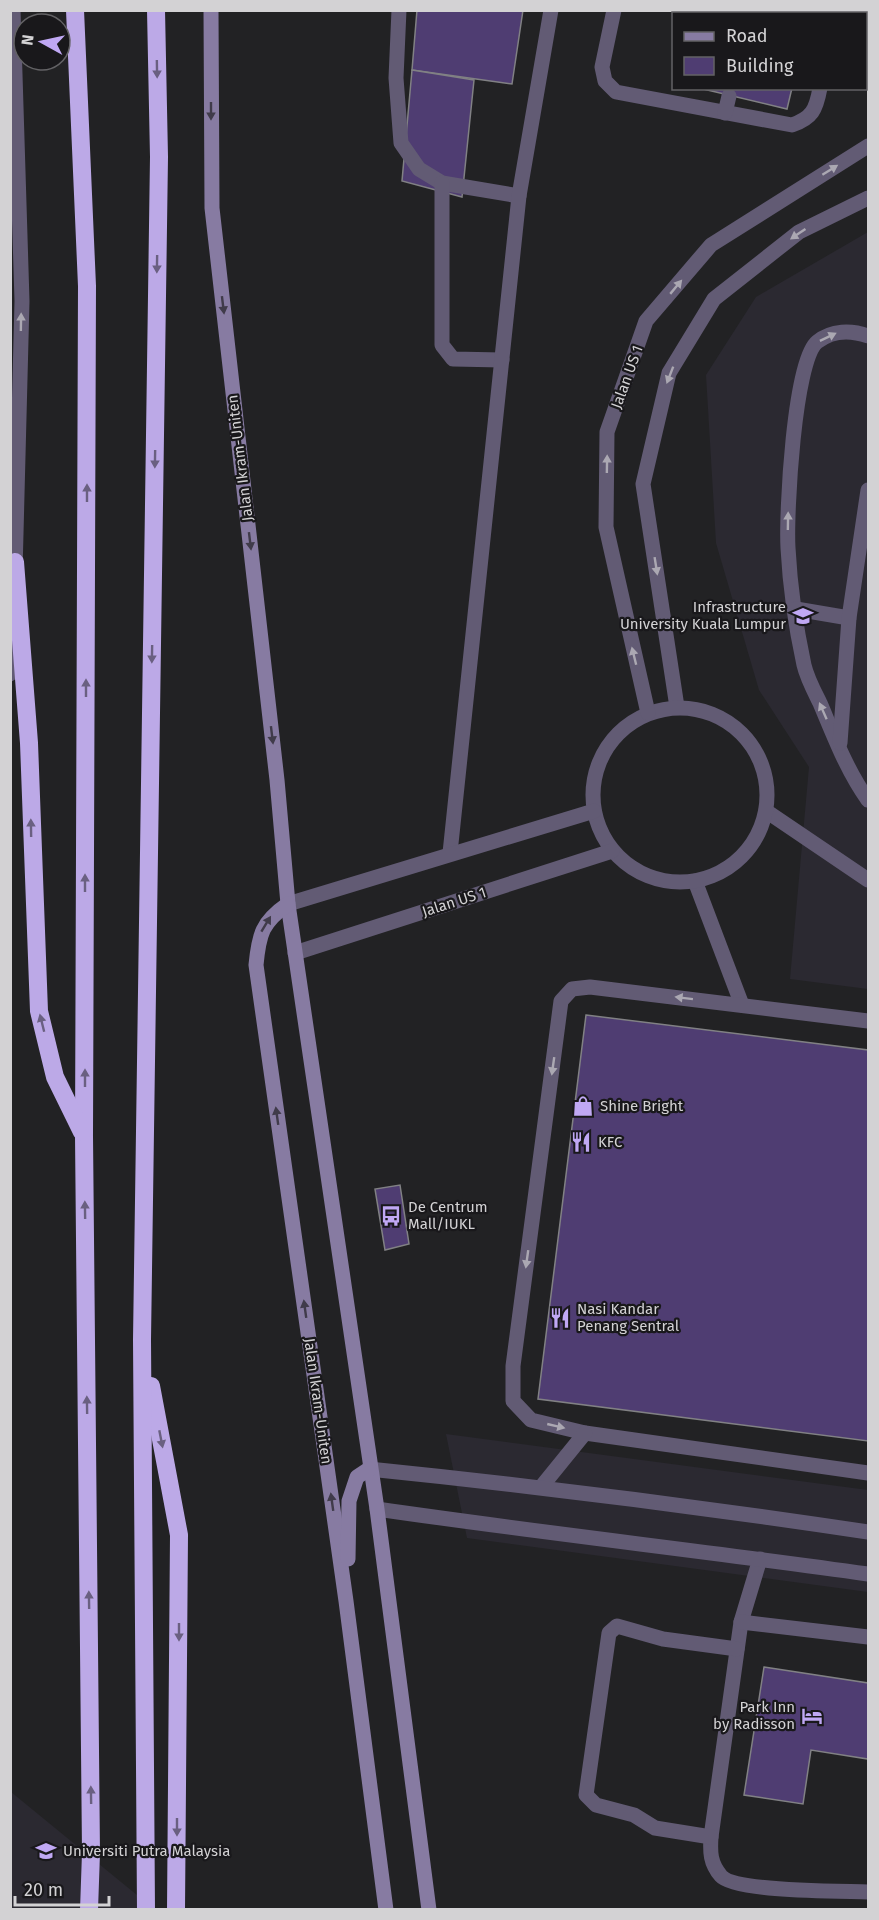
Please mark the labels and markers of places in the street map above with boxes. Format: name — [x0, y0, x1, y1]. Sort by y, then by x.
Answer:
place label: Infrastructure University Kuala Lumpur — [620, 598, 786, 633]
school or university icon: Infrastructure University Kuala Lumpur — [791, 604, 815, 628]
shop icon: Shine Bright — [571, 1094, 595, 1118]
place label: Shine Bright — [600, 1097, 684, 1115]
restaurant icon: KFC — [569, 1130, 593, 1154]
place label: KFC — [598, 1133, 623, 1151]
place label: De Centrum Mall/IUKL — [408, 1198, 488, 1233]
bus stop icon: De Centrum Mall/IUKL — [379, 1204, 403, 1228]
place label: Nasi Kandar Penang Sentral — [577, 1300, 680, 1335]
restaurant icon: Nasi Kandar Penang Sentral — [548, 1306, 572, 1330]
place label: Park Inn by Radisson — [713, 1698, 795, 1733]
hotel icon: Park Inn by Radisson — [800, 1704, 824, 1728]
school or university icon: Universiti Putra Malaysia — [34, 1839, 58, 1863]
place label: Universiti Putra Malaysia — [63, 1842, 230, 1860]

